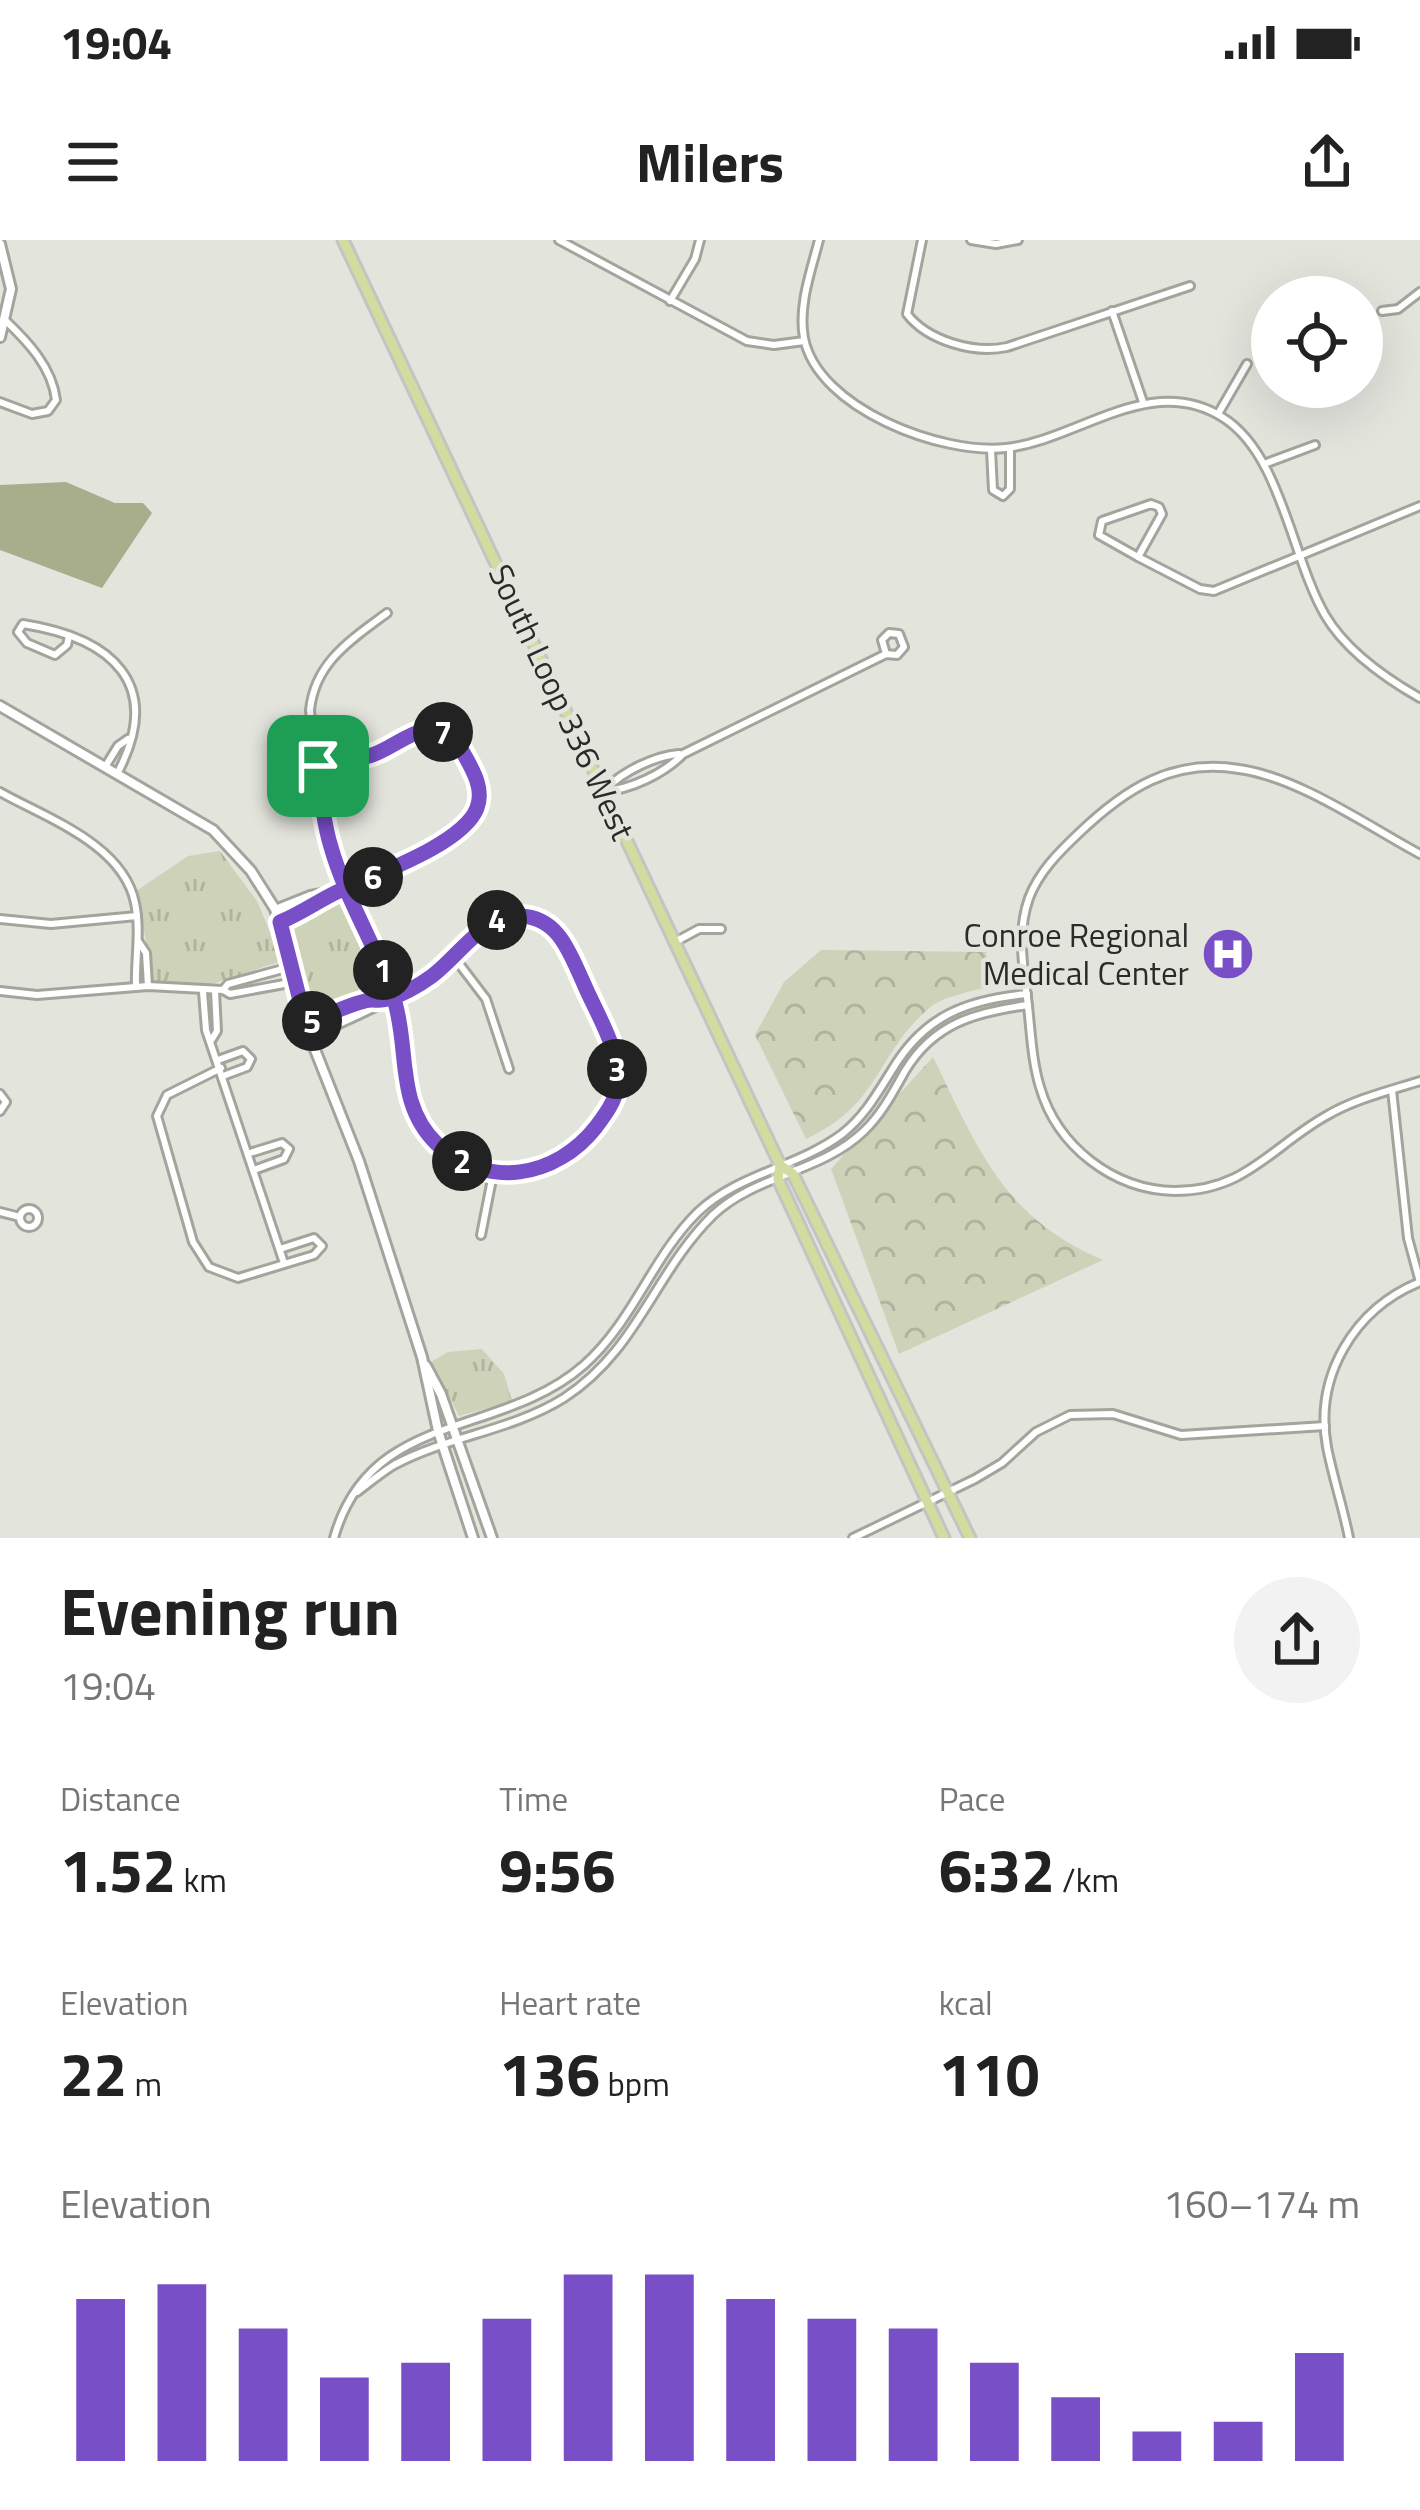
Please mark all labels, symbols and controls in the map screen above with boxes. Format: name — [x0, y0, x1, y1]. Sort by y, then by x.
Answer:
text: 19:04 — [60, 8, 172, 76]
text: Milers — [636, 121, 784, 203]
icon: menu — [60, 129, 126, 195]
icon: share — [1294, 129, 1360, 195]
map controls — [1251, 276, 1383, 408]
button: locate — [1251, 276, 1383, 408]
street label: South Loop 336 West — [476, 556, 648, 849]
pin: 7 — [413, 702, 473, 762]
text: 7 — [434, 707, 452, 757]
pin — [267, 715, 369, 817]
icon: arrive — [285, 733, 351, 799]
pin: 6 — [343, 847, 403, 907]
text: 6 — [364, 852, 382, 902]
pin: 4 — [467, 890, 527, 950]
text: 4 — [488, 895, 506, 945]
place label: Conroe Regional Medical Center — [964, 910, 1189, 998]
hospital icon: Conroe Regional Medical Center — [1200, 926, 1256, 982]
pin: 1 — [353, 940, 413, 1000]
text: 1 — [374, 945, 392, 995]
pin: 5 — [282, 991, 342, 1051]
text: 5 — [303, 996, 321, 1046]
pin: 3 — [587, 1039, 647, 1099]
text: 3 — [608, 1044, 626, 1094]
pin: 2 — [432, 1131, 492, 1191]
text: 2 — [453, 1136, 471, 1186]
text: Evening run — [60, 1560, 400, 1661]
button: share — [1234, 1577, 1360, 1703]
text: 19:04 — [60, 1656, 156, 1715]
text: Distance — [60, 1774, 181, 1824]
text: Time — [499, 1774, 568, 1824]
text: Pace — [939, 1774, 1005, 1824]
text: 1.52 — [60, 1824, 176, 1915]
text: 9:56 — [499, 1824, 616, 1915]
text: 6:32 — [939, 1824, 1055, 1915]
text: km — [176, 1855, 227, 1905]
text: /km — [1055, 1855, 1119, 1905]
text: Elevation — [60, 1978, 188, 2028]
text: Heart rate — [499, 1978, 641, 2028]
text: kcal — [939, 1978, 993, 2028]
text: 22 — [60, 2028, 127, 2119]
text: 136 — [499, 2028, 600, 2119]
text: 110 — [939, 2028, 1039, 2119]
text: m — [127, 2059, 162, 2109]
text: bpm — [600, 2059, 670, 2109]
text: Elevation — [60, 2174, 212, 2233]
text: 160–174 m — [1163, 2174, 1360, 2233]

